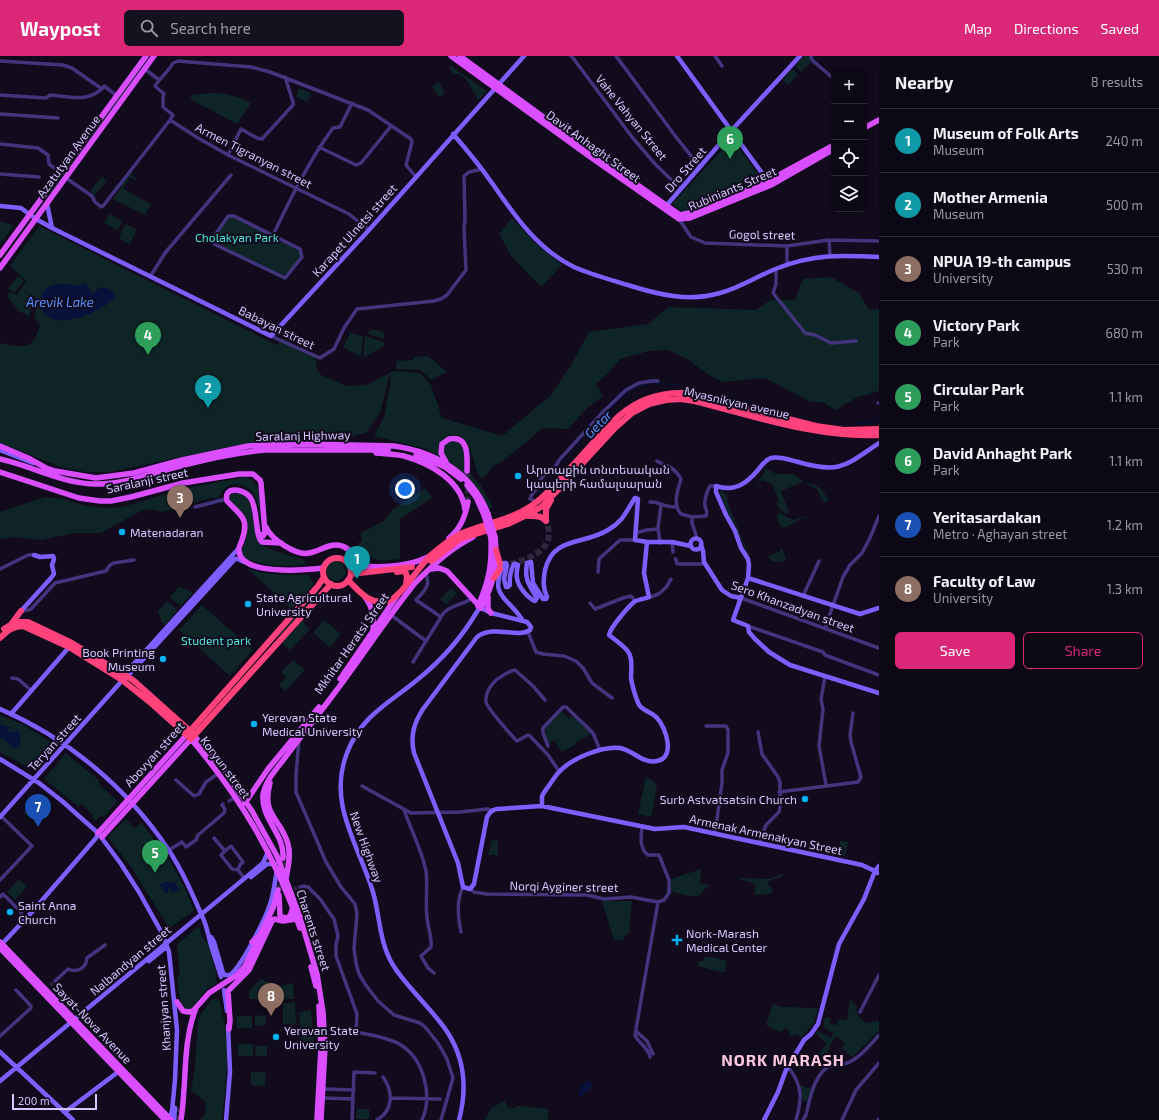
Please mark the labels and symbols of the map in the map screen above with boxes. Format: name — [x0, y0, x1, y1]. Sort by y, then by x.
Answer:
street label: Vahe Vahyan Street — [593, 71, 671, 163]
street label: Davit Anhaght Street — [544, 107, 644, 185]
street label: Azatutyan Avenue — [33, 112, 103, 200]
street label: Armen Tigranyan street — [193, 119, 315, 191]
pin: 6 — [717, 126, 743, 159]
street label: Dro Street — [662, 143, 709, 195]
street label: Rubiniants Street — [686, 163, 779, 213]
street label: Karapet Ulnetsi street — [309, 180, 400, 279]
street label: Gogol street — [729, 226, 796, 242]
park label: Cholakyan Park — [195, 230, 279, 244]
water label: Arevik Lake — [25, 294, 94, 310]
street label: Babayan street — [237, 303, 318, 352]
pin: 4 — [135, 322, 161, 355]
pin: 2 — [195, 375, 221, 408]
street label: Myasnikyan avenue — [683, 383, 791, 421]
water label: Getar — [581, 406, 616, 441]
street label: Saralanj Highway — [255, 427, 351, 444]
place label: Արտաքին տնտեսական կապերի համալսարան — [526, 462, 670, 491]
street label: Saralanji street — [105, 464, 190, 496]
marker: Արտաքին տնտեսական կապերի համալսարան — [513, 471, 523, 481]
your location — [395, 479, 415, 499]
pin: 3 — [167, 485, 193, 518]
place label: Matenadaran — [130, 525, 204, 539]
marker: Matenadaran — [117, 527, 127, 537]
pin: 1 — [344, 546, 370, 579]
street label: Sero Khanzadyan street — [730, 577, 857, 635]
street label: Mkhitar Heratsi Street — [311, 589, 392, 696]
place label: State Agricultural University — [256, 590, 352, 618]
marker: State Agricultural University — [243, 599, 253, 609]
park label: Student park — [181, 633, 251, 647]
place label: Book Printing Museum — [82, 645, 155, 673]
marker: Book Printing Museum — [158, 654, 168, 664]
street label: Teryan street — [25, 710, 84, 774]
place label: Yerevan State Medical University — [262, 710, 363, 738]
street label: Abovyan street — [121, 718, 187, 789]
marker: Yerevan State Medical University — [249, 719, 259, 729]
street label: Koryun street — [198, 733, 254, 801]
place label: Surb Astvatsatsin Church — [660, 792, 797, 806]
pin: 7 — [25, 794, 51, 827]
marker: Surb Astvatsatsin Church — [800, 794, 810, 804]
street label: New Highway — [348, 810, 387, 885]
street label: Armenak Armenakyan Street — [688, 811, 844, 857]
pin: 5 — [142, 840, 168, 873]
street label: Norqi Ayginer street — [509, 878, 619, 894]
street label: Charents street — [294, 888, 334, 973]
place label: Saint Anna Church — [18, 898, 76, 926]
marker: Saint Anna Church — [5, 907, 15, 917]
street label: Nalbandyan street — [87, 922, 174, 998]
place label: Nork-Marash Medical Center — [686, 926, 767, 954]
marker: Nork-Marash Medical Center — [671, 934, 683, 946]
street label: Khanjyan street — [153, 964, 174, 1051]
street label: Sayat-Nova Avenue — [51, 980, 135, 1066]
pin: 8 — [258, 983, 284, 1016]
place label: Yerevan State University — [284, 1023, 359, 1051]
marker: Yerevan State University — [271, 1032, 281, 1042]
district label: NORK MARASH — [721, 1050, 845, 1069]
scale bar — [12, 1092, 97, 1111]

